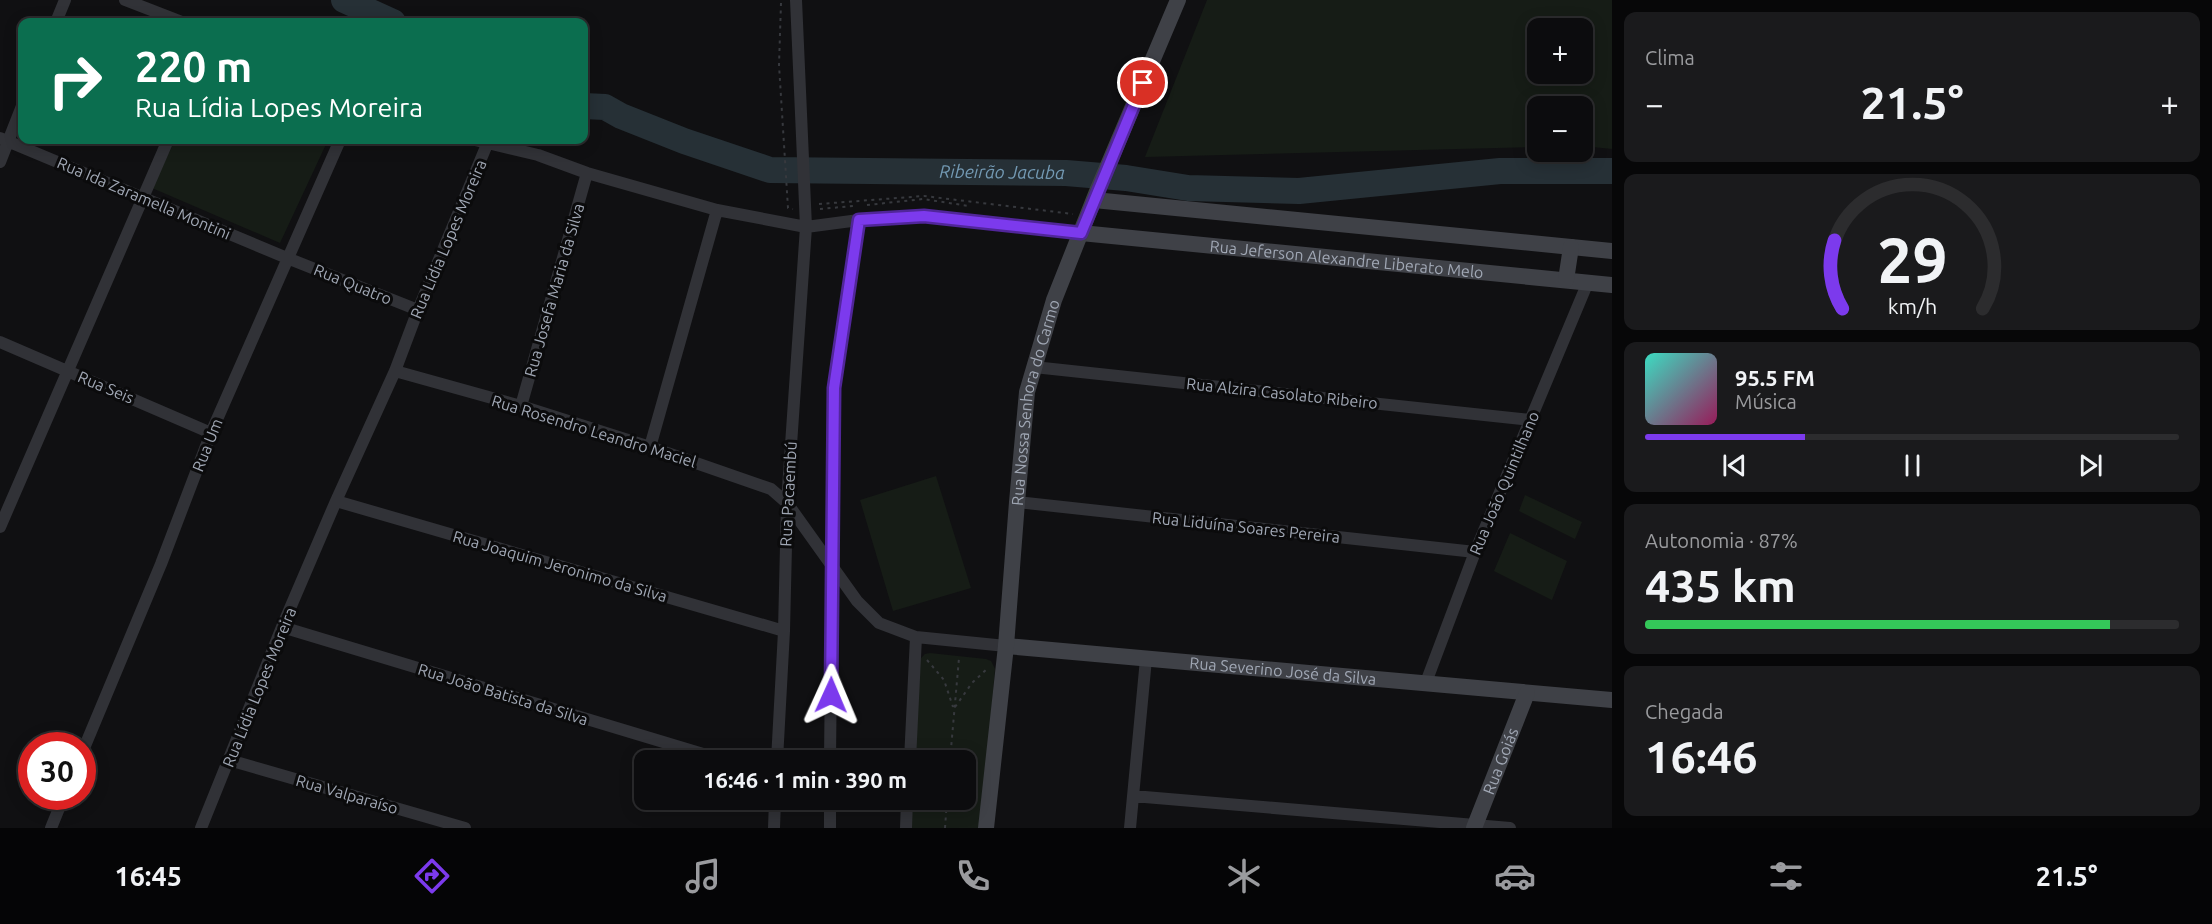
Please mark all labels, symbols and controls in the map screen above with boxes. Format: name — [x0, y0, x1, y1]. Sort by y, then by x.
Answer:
map controls — [1527, 18, 1593, 162]
button: + — [1527, 18, 1593, 84]
icon: right — [36, 42, 114, 120]
text: 220 m — [135, 43, 252, 90]
text: Clima — [1645, 46, 1695, 69]
pin — [1117, 57, 1168, 108]
icon: arrive — [1126, 66, 1159, 99]
text: 21.5° — [1860, 77, 1964, 128]
text: − — [1645, 85, 1664, 122]
text: + — [2160, 85, 2179, 122]
text: Rua Lídia Lopes Moreira — [135, 92, 423, 122]
button: − — [1527, 96, 1593, 162]
street label: Rua Ida Zaramella Montini — [55, 153, 233, 243]
street label: Rua Lídia Lopes Moreira — [406, 157, 490, 321]
water label: Ribeirão Jacuba — [939, 161, 1065, 182]
street label: Rua Josefa Maria da Silva — [521, 201, 587, 379]
text: 29 — [1877, 225, 1947, 295]
street label: Rua Jeferson Alexandre Liberato Melo — [1209, 237, 1484, 281]
street label: Rua Quatro — [311, 260, 395, 308]
text: km/h — [1887, 294, 1937, 318]
street label: Rua Nossa Senhora do Carmo — [1008, 297, 1063, 506]
text: 95.5 FM — [1735, 365, 1815, 390]
street label: Rua Seis — [75, 367, 137, 407]
street label: Rua Alzira Casolato Ribeiro — [1185, 374, 1379, 412]
text: Música — [1735, 390, 1797, 413]
street label: Rua Rosendro Leandro Maciel — [490, 391, 698, 471]
street label: Rua João Quintilhano — [1466, 408, 1542, 558]
street label: Rua Um — [188, 416, 226, 474]
street label: Rua Pacaembú — [776, 441, 800, 547]
icon: previous — [1718, 449, 1751, 482]
icon: pause — [1896, 449, 1929, 482]
icon: next — [2074, 449, 2107, 482]
street label: Rua Liduína Soares Pereira — [1151, 508, 1341, 546]
street label: Rua Joaquim Jeronimo da Silva — [451, 527, 669, 605]
text: Autonomia · 87% — [1645, 529, 1798, 552]
text: 435 km — [1645, 560, 1796, 611]
street label: Rua Lídia Lopes Moreira — [219, 604, 299, 770]
street label: Rua Severino José da Silva — [1189, 653, 1377, 688]
street label: Rua João Batista da Silva — [416, 660, 590, 728]
position arrow — [799, 663, 863, 727]
text: Chegada — [1645, 700, 1723, 723]
street label: Rua Goiás — [1479, 725, 1522, 797]
text: 16:46 — [1645, 731, 1758, 782]
speed limit sign: 30 — [18, 732, 96, 810]
text: 16:46 · 1 min · 390 m — [703, 767, 907, 792]
street label: Rua Valparaíso — [294, 771, 400, 817]
icon: directions — [411, 855, 453, 897]
icon: music — [682, 855, 724, 897]
icon: phone — [952, 855, 994, 897]
icon: climate — [1223, 855, 1265, 897]
icon: car — [1494, 855, 1536, 897]
icon: filters — [1765, 855, 1807, 897]
text: 16:45 — [114, 861, 182, 891]
text: 21.5° — [2036, 861, 2098, 891]

